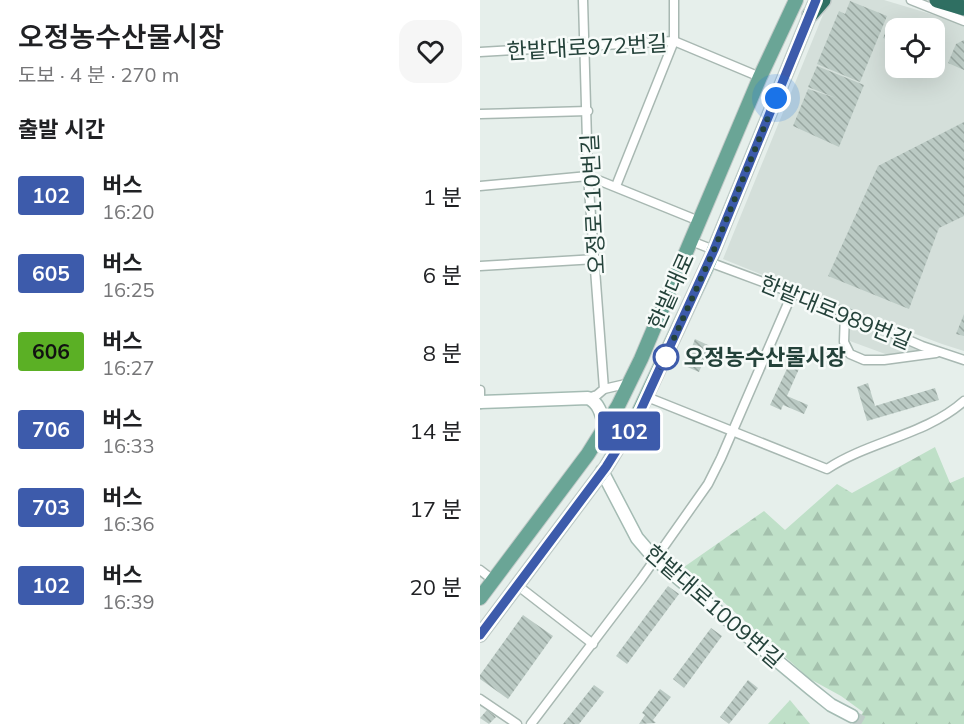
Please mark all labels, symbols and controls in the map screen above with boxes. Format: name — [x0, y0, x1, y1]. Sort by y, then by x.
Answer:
map controls — [885, 18, 945, 78]
button: locate — [885, 18, 945, 78]
text: 오정농수산물시장 — [18, 19, 224, 54]
button: heart — [399, 20, 462, 83]
street label: 한밭대로972번길 — [506, 29, 668, 65]
text: 도보 · 4 분 · 270 m — [18, 62, 179, 87]
your location — [761, 83, 791, 113]
text: 출발 시간 — [18, 115, 105, 143]
street label: 오정로110번길 — [575, 133, 611, 275]
text: 버스 — [102, 171, 142, 199]
text: 102 — [32, 182, 70, 208]
text: 1 분 — [423, 183, 462, 211]
text: 16:20 — [102, 199, 155, 224]
street label: 한밭대로 — [642, 248, 700, 334]
text: 버스 — [102, 249, 142, 277]
text: 605 — [32, 260, 70, 286]
text: 6 분 — [423, 261, 462, 289]
street label: 한밭대로989번길 — [756, 269, 916, 355]
text: 16:25 — [102, 277, 155, 302]
text: 버스 — [102, 327, 142, 355]
text: 606 — [32, 338, 70, 364]
text: 8 분 — [423, 339, 462, 367]
place label: 오정농수산물시장 — [684, 343, 846, 371]
marker: 오정농수산물시장 — [653, 344, 679, 370]
text: 16:27 — [102, 355, 155, 380]
text: 버스 — [102, 405, 142, 433]
line badge: 102 — [594, 412, 664, 450]
text: 706 — [32, 416, 70, 442]
text: 14 분 — [410, 417, 462, 445]
text: 102 — [610, 418, 648, 444]
text: 16:33 — [102, 433, 155, 458]
text: 버스 — [102, 483, 142, 511]
text: 703 — [32, 494, 70, 520]
text: 17 분 — [410, 495, 462, 523]
text: 16:36 — [102, 511, 155, 536]
street label: 한밭대로1009번길 — [639, 538, 789, 674]
text: 버스 — [102, 561, 142, 589]
text: 102 — [32, 572, 70, 598]
text: 20 분 — [410, 573, 462, 601]
text: 16:39 — [102, 589, 155, 614]

